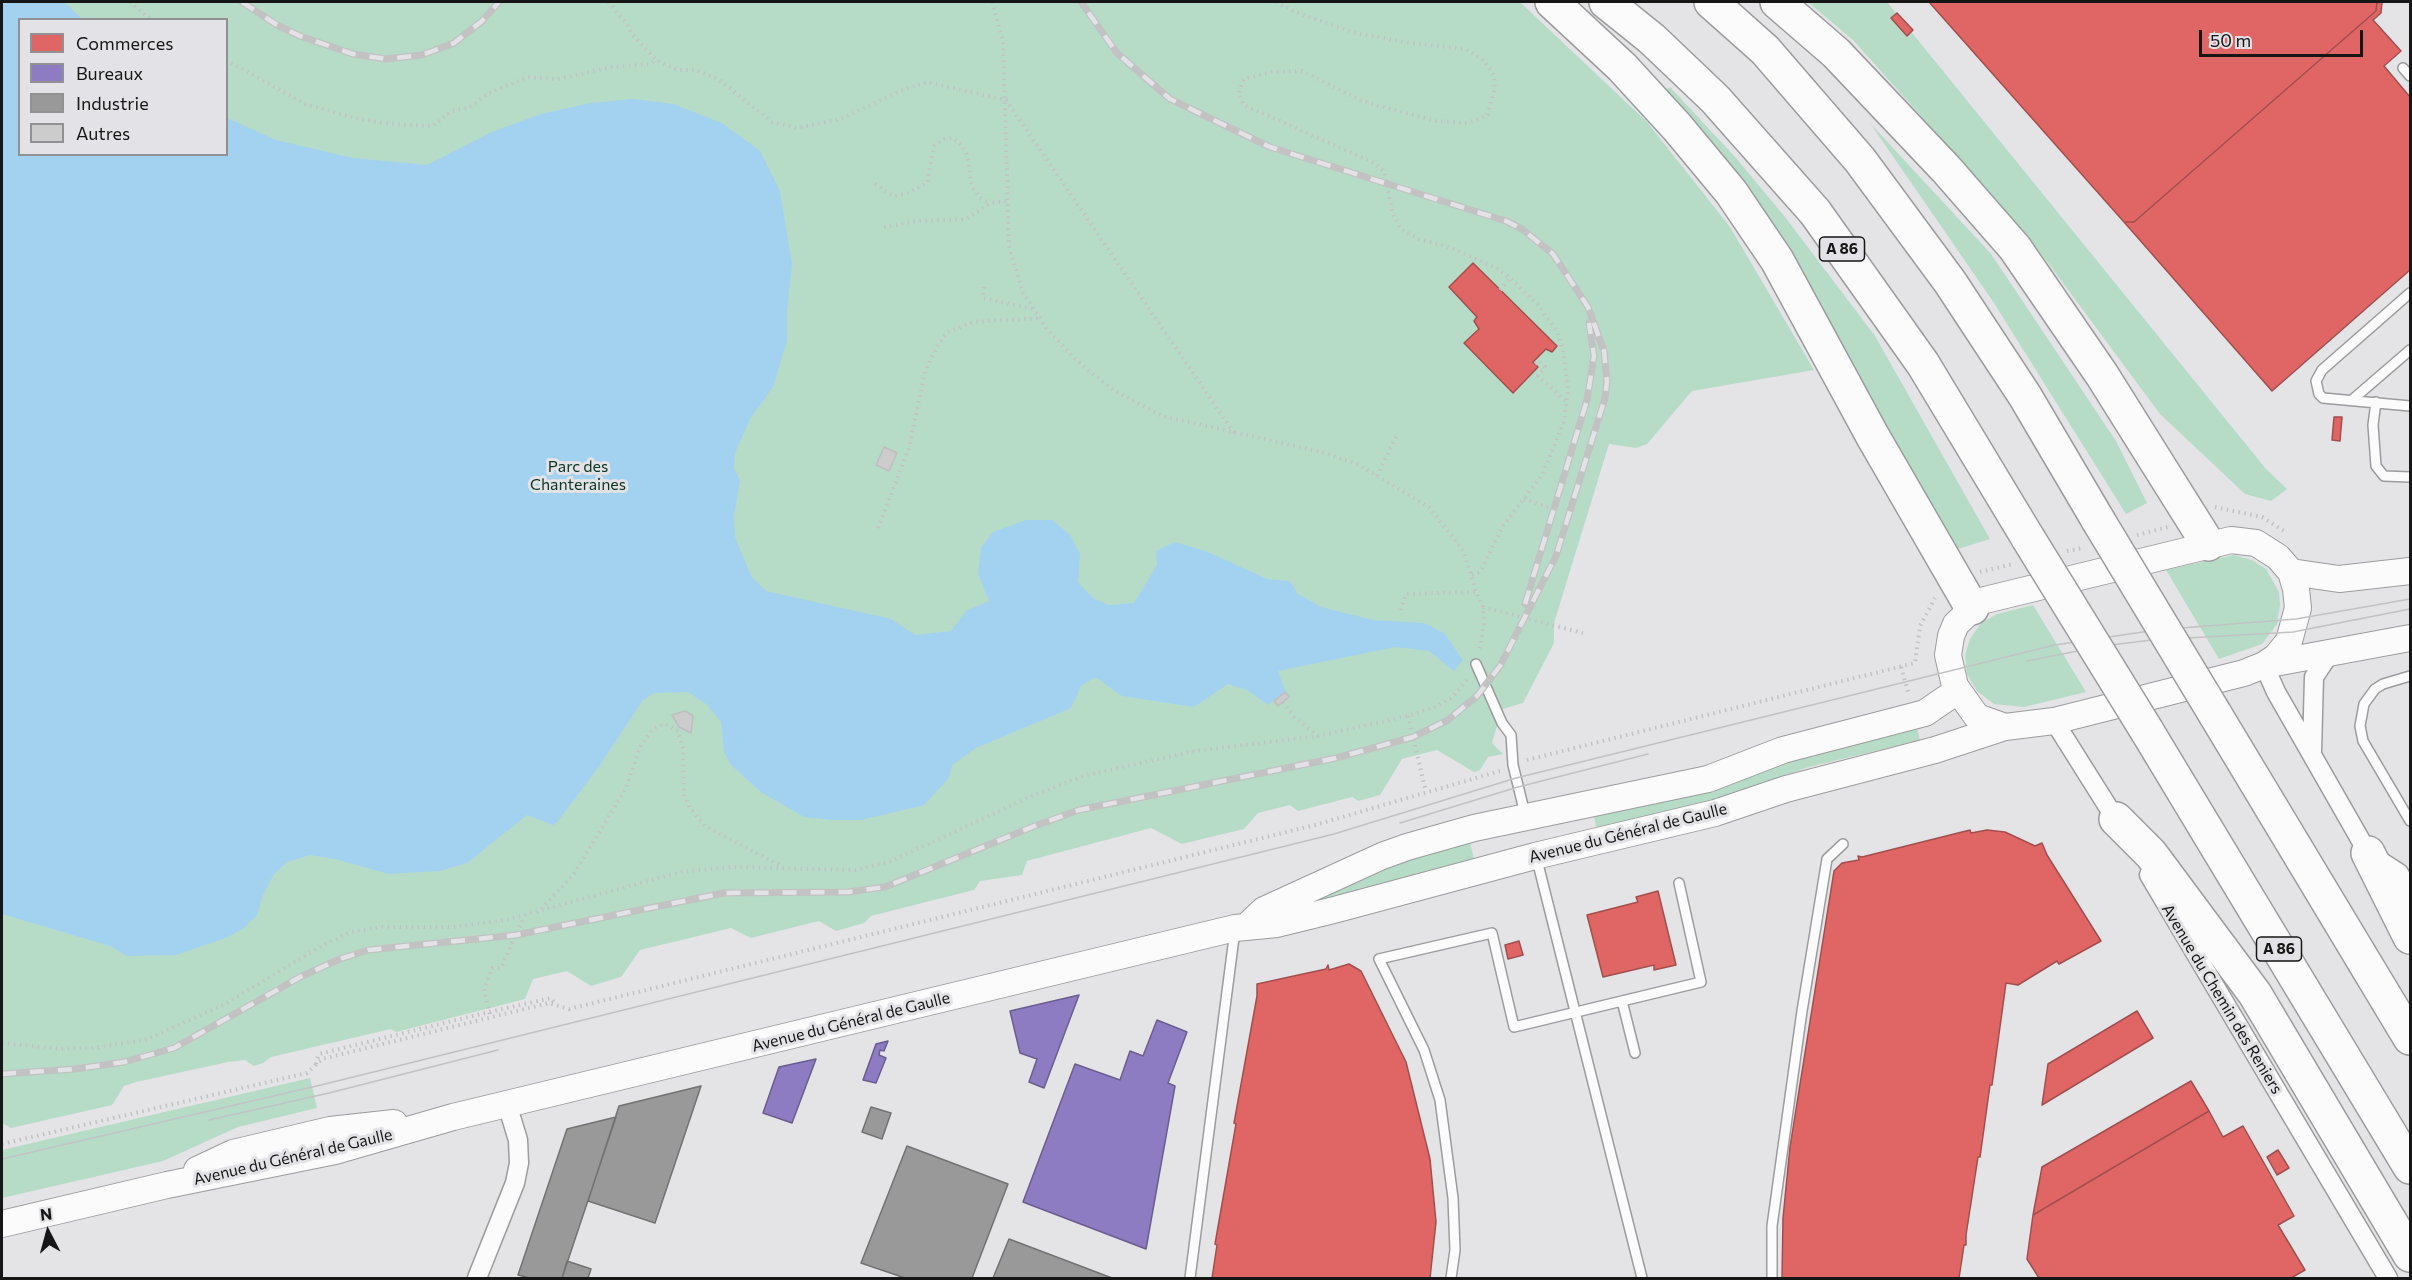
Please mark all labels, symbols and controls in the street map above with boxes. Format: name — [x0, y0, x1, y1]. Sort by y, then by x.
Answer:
legend — [18, 18, 228, 156]
scale bar — [2202, 18, 2366, 56]
text: 50 m — [2210, 29, 2251, 51]
text: Commerces — [76, 32, 173, 54]
text: Bureaux — [76, 62, 143, 84]
text: Industrie — [76, 92, 149, 114]
text: Autres — [76, 122, 130, 144]
road number: A 86 — [1820, 237, 1864, 261]
park label: Parc des Chanteraines — [530, 457, 626, 495]
street label: Avenue du Général de Gaulle — [1527, 799, 1729, 867]
street label: Avenue du Chemin des Reniers — [2158, 901, 2286, 1097]
road number: A 86 — [2256, 937, 2302, 961]
street label: Avenue du Général de Gaulle — [750, 988, 952, 1056]
street label: Avenue du Général de Gaulle — [192, 1125, 394, 1189]
north arrow — [18, 1202, 78, 1262]
text: N — [39, 1204, 53, 1224]

